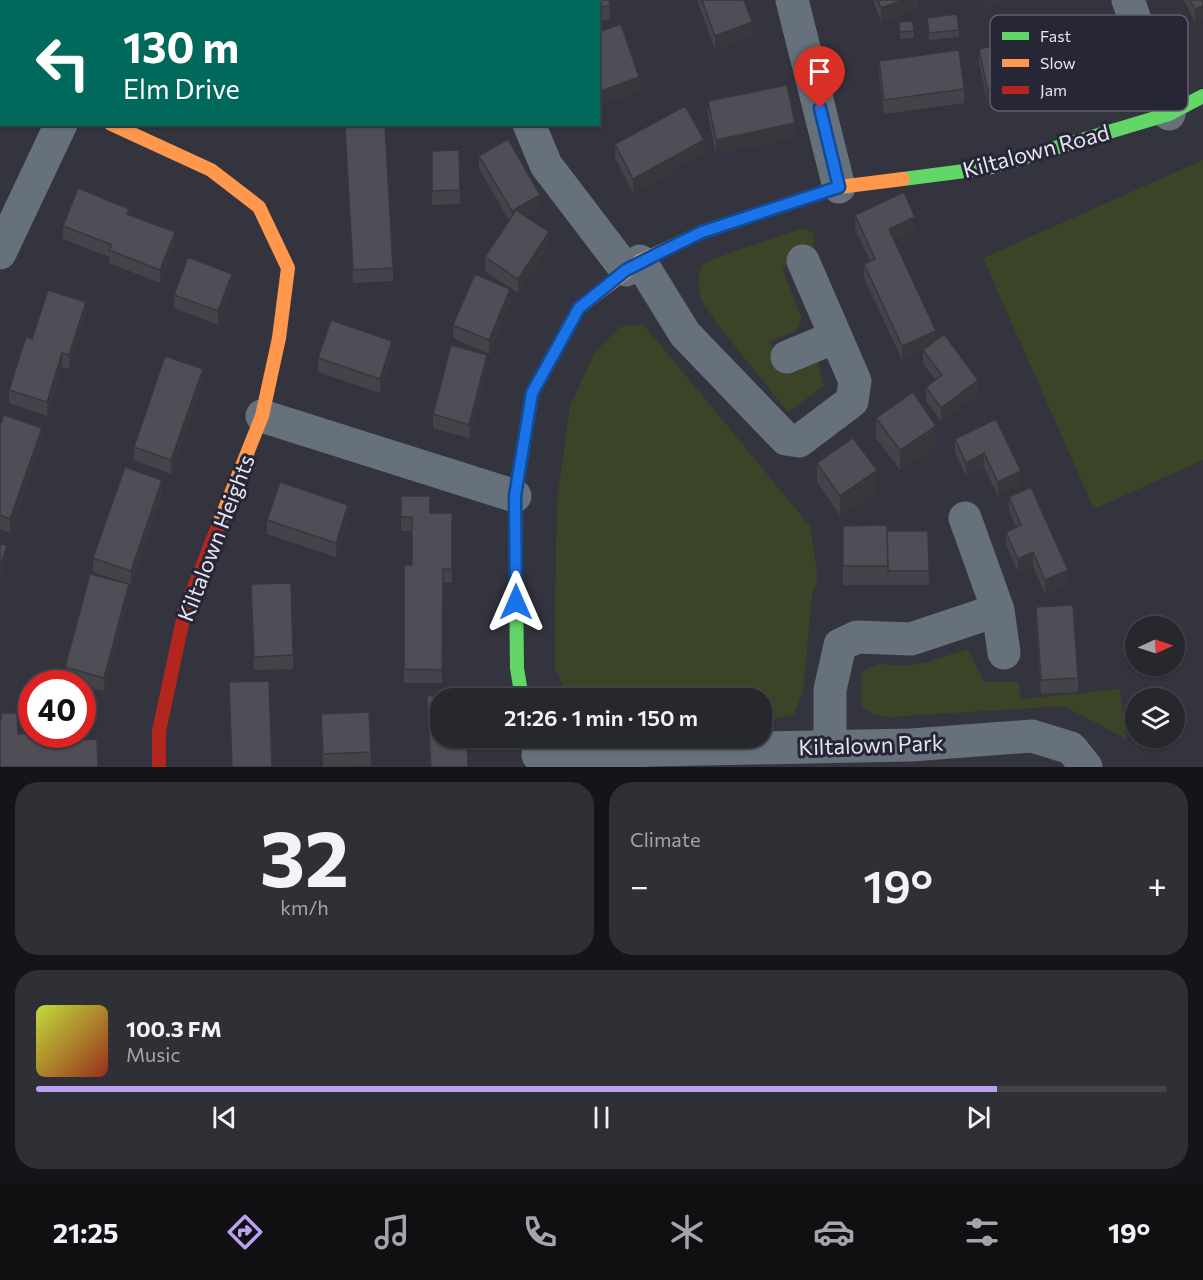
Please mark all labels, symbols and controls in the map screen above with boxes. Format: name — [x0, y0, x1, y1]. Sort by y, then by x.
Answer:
legend — [990, 15, 1188, 111]
text: 130 m — [123, 20, 239, 72]
icon: left — [24, 24, 102, 102]
text: Fast — [1040, 26, 1071, 45]
pin — [794, 46, 845, 108]
text: Slow — [1040, 53, 1076, 72]
icon: arrive — [803, 55, 836, 88]
text: Elm Drive — [123, 72, 240, 105]
text: Jam — [1040, 80, 1067, 99]
street label: Kiltalown Road — [960, 118, 1112, 183]
street label: Kiltalown Heights — [171, 451, 260, 625]
position arrow — [484, 570, 548, 634]
north arrow — [1125, 616, 1185, 676]
map controls — [1125, 616, 1185, 748]
speed limit sign: 40 — [18, 670, 96, 748]
button: layers — [1125, 688, 1185, 748]
text: 21:26 · 1 min · 150 m — [504, 704, 698, 731]
street label: Kiltalown Park — [798, 728, 944, 761]
text: 32 — [260, 808, 349, 903]
text: Climate — [630, 827, 700, 851]
text: 19° — [863, 857, 933, 912]
text: − — [630, 864, 649, 905]
text: + — [1148, 864, 1167, 905]
text: km/h — [280, 895, 329, 919]
text: 100.3 FM — [126, 1015, 222, 1042]
text: Music — [126, 1042, 180, 1066]
icon: previous — [208, 1101, 241, 1134]
icon: pause — [585, 1101, 618, 1134]
icon: next — [962, 1101, 995, 1134]
icon: directions — [224, 1211, 266, 1253]
icon: music — [371, 1211, 413, 1253]
icon: phone — [519, 1211, 561, 1253]
icon: climate — [666, 1211, 708, 1253]
icon: car — [813, 1211, 855, 1253]
icon: filters — [961, 1211, 1003, 1253]
text: 21:25 — [53, 1216, 119, 1249]
text: 19° — [1108, 1216, 1150, 1249]

